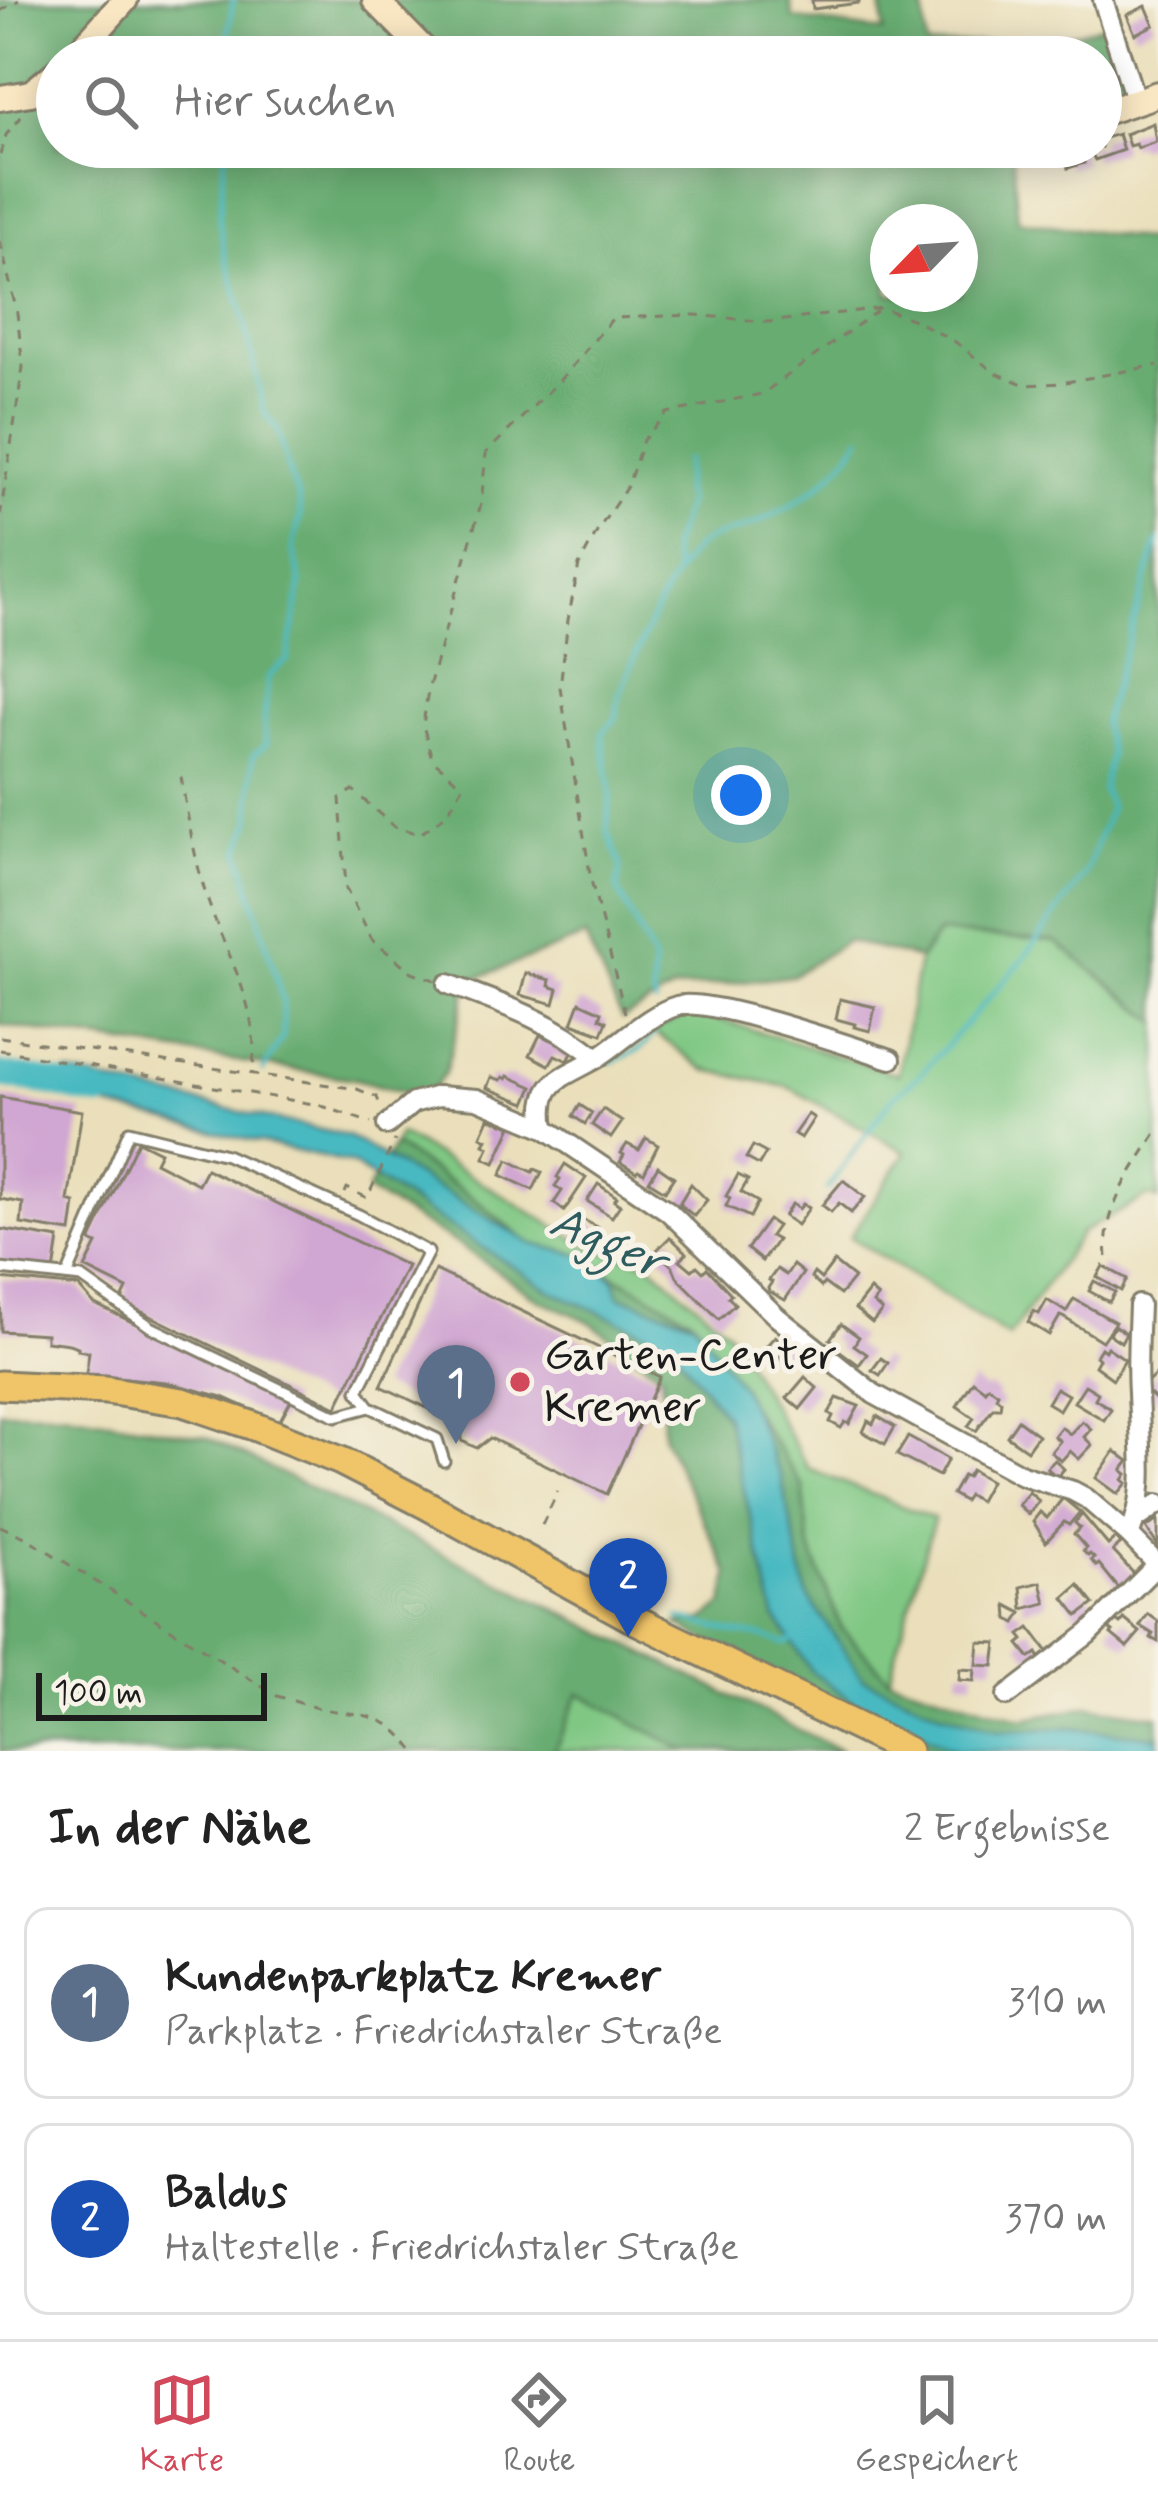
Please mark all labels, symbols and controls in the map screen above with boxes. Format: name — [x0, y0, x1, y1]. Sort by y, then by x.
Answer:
search box — [36, 36, 1122, 168]
icon: search — [78, 69, 144, 135]
text: Hier suchen — [174, 73, 396, 132]
north arrow — [870, 204, 978, 312]
your location — [711, 765, 771, 825]
water label: Agger — [538, 1191, 680, 1302]
place label: Garten-Center Kremer — [544, 1327, 838, 1438]
pin: 1 — [417, 1345, 495, 1444]
marker: Garten-Center Kremer — [507, 1369, 533, 1395]
pin: 2 — [589, 1538, 667, 1637]
scale bar — [36, 1667, 267, 1720]
text: 100 m — [54, 1672, 143, 1716]
text: In der Nähe — [48, 1796, 311, 1862]
text: 2 Ergebnisse — [904, 1804, 1110, 1855]
text: Kundenparkplatz Kremer — [165, 1948, 661, 2007]
text: 1 — [81, 1978, 99, 2029]
text: 310 m — [1008, 1978, 1107, 2029]
text: Parkplatz · Friedrichstaler Straße — [165, 2007, 722, 2058]
text: Baldus — [165, 2164, 287, 2223]
text: 2 — [80, 2194, 100, 2245]
text: 370 m — [1005, 2194, 1107, 2245]
text: Haltestelle · Friedrichstaler Straße — [165, 2223, 739, 2274]
tab: Karte — [140, 2367, 224, 2483]
tab: Route — [503, 2367, 575, 2483]
tab: Gespeichert — [855, 2367, 1018, 2483]

